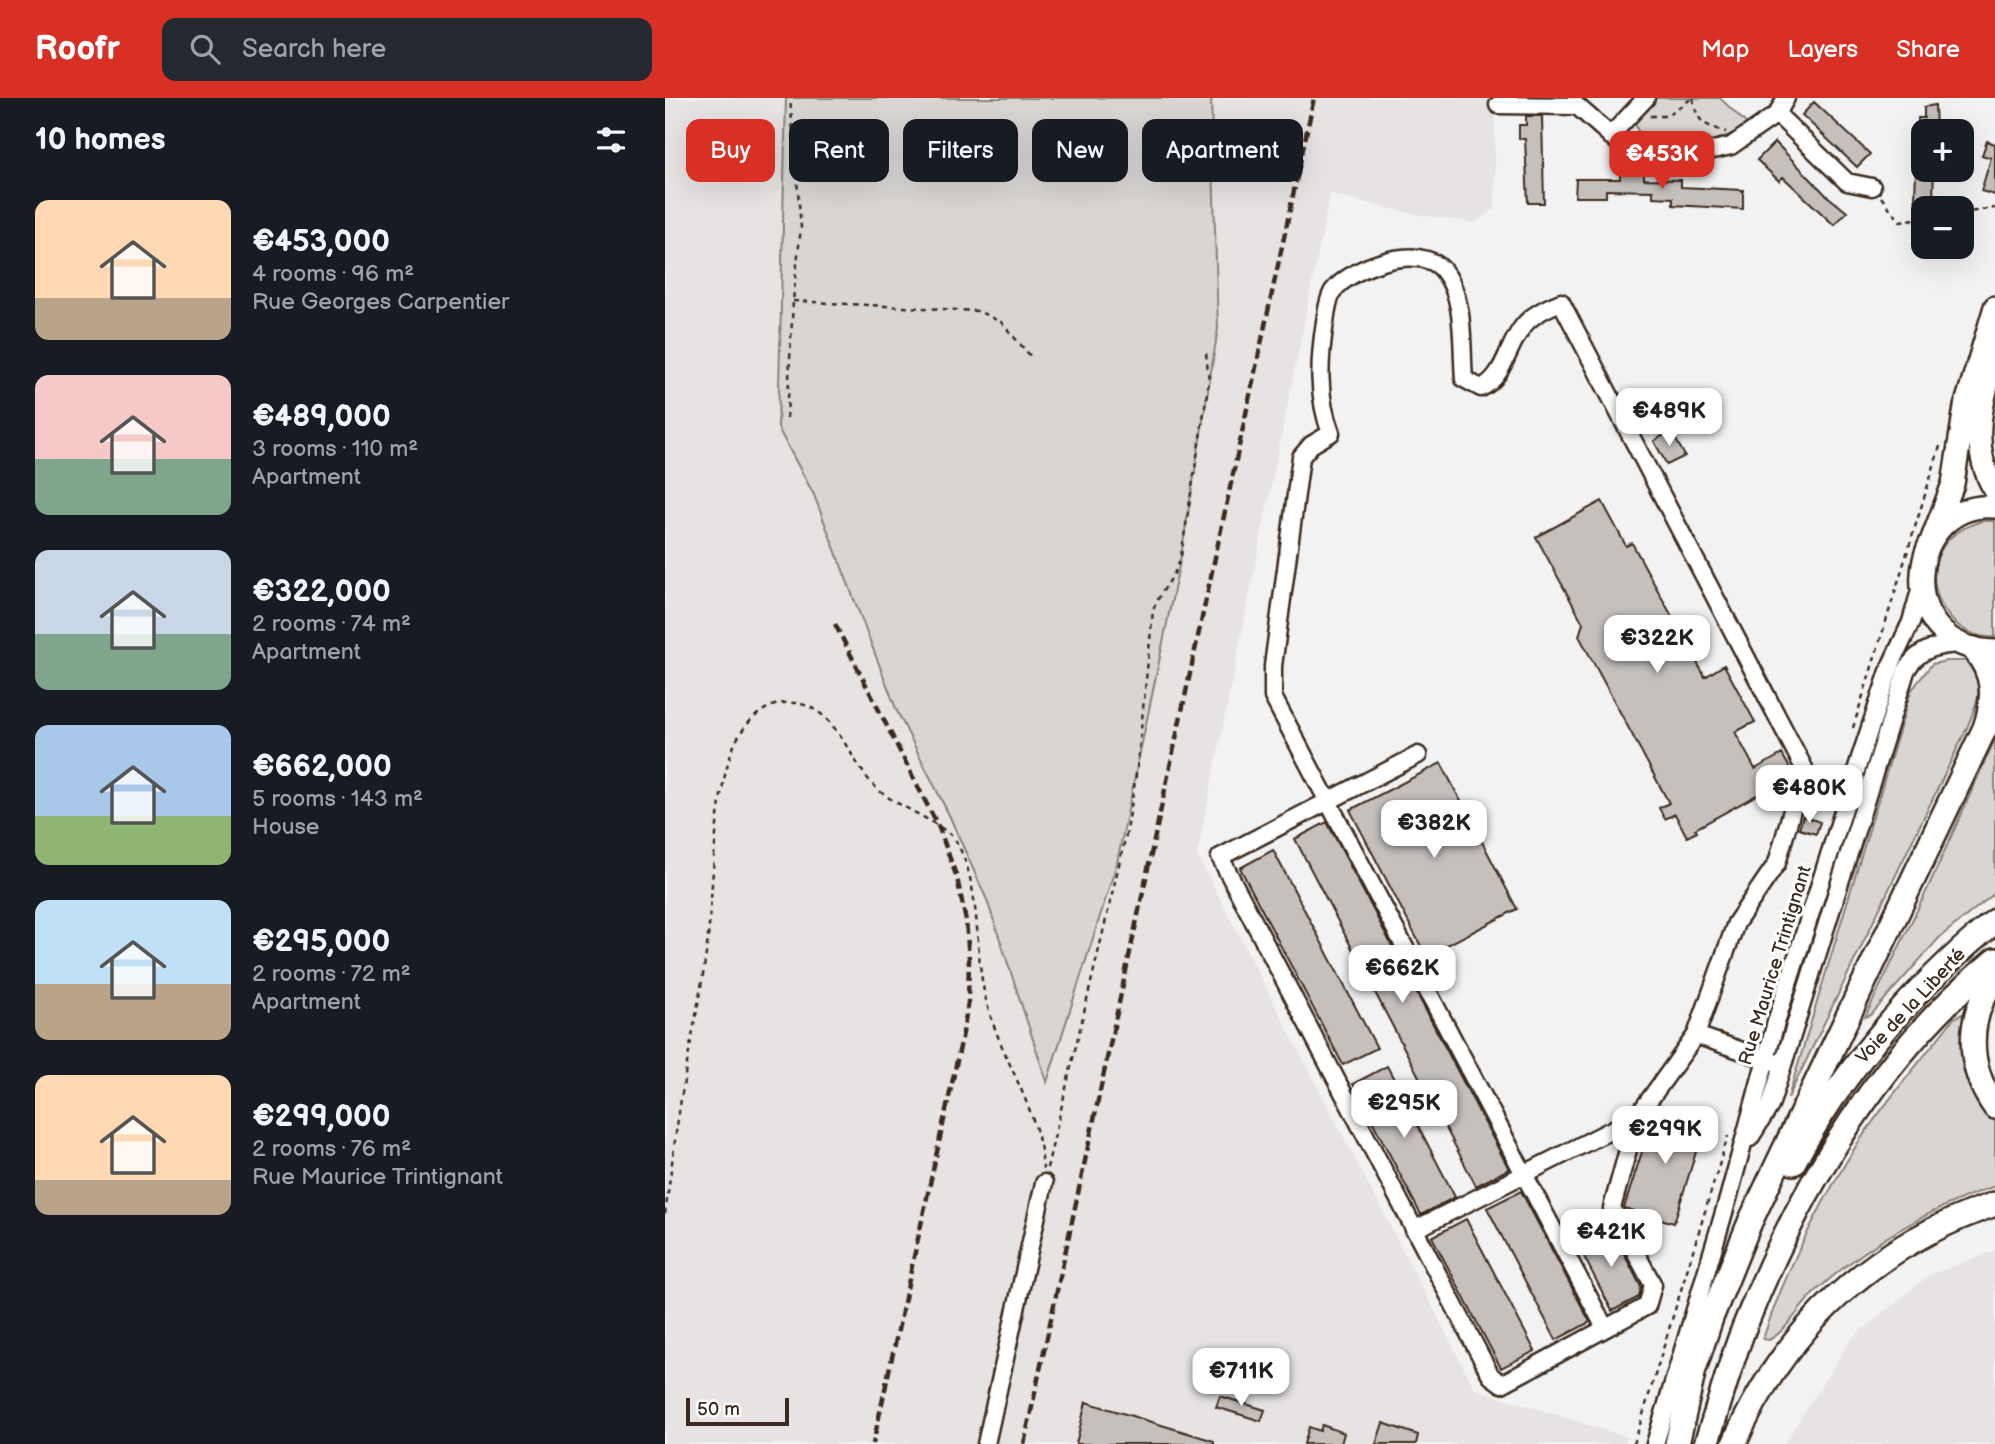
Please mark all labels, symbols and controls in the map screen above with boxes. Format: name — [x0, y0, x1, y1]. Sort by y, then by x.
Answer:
search box — [162, 18, 652, 81]
text: Roofr — [35, 29, 120, 69]
icon: search — [186, 30, 224, 68]
text: Search here — [242, 34, 386, 65]
text: Map — [1701, 35, 1749, 64]
text: Layers — [1787, 35, 1858, 64]
text: Share — [1896, 35, 1960, 64]
chip: Buy — [686, 119, 775, 182]
chip: Rent — [789, 119, 889, 182]
chip: Filters — [903, 119, 1018, 182]
chip: New — [1032, 119, 1128, 182]
chip: Apartment — [1142, 119, 1303, 182]
map controls — [1911, 119, 1974, 259]
button: + — [1911, 119, 1974, 182]
icon: filters — [592, 121, 630, 159]
text: 10 homes — [35, 122, 166, 158]
pin: €453K — [1613, 132, 1711, 191]
text: €453K — [1625, 140, 1699, 168]
button: − — [1911, 196, 1974, 259]
text: €453,000 — [252, 224, 390, 260]
icon: home — [91, 228, 175, 312]
text: 4 rooms · 96 m² — [252, 260, 414, 288]
text: Rue Georges Carpentier — [252, 288, 509, 316]
pin: €489K — [1620, 388, 1718, 448]
text: €489K — [1632, 397, 1706, 425]
text: €489,000 — [252, 399, 391, 435]
icon: home — [91, 403, 175, 487]
text: 3 rooms · 110 m² — [252, 435, 418, 463]
text: Apartment — [252, 463, 361, 491]
text: €322,000 — [252, 574, 391, 610]
icon: home — [91, 578, 175, 662]
text: 2 rooms · 74 m² — [252, 610, 411, 638]
pin: €322K — [1608, 616, 1706, 675]
text: €322K — [1620, 624, 1694, 652]
text: Apartment — [252, 638, 361, 666]
text: €662,000 — [252, 749, 392, 785]
icon: home — [91, 753, 175, 837]
pin: €480K — [1760, 766, 1858, 825]
text: €480K — [1772, 774, 1846, 802]
text: 5 rooms · 143 m² — [252, 785, 423, 813]
pin: €382K — [1385, 800, 1483, 860]
text: €382K — [1397, 809, 1471, 837]
text: House — [252, 813, 319, 841]
street label: Rue Maurice Trintignant — [1734, 863, 1817, 1068]
text: €295,000 — [252, 924, 390, 960]
icon: home — [91, 928, 175, 1012]
street label: Voie de la Liberté — [1851, 943, 1971, 1069]
pin: €662K — [1353, 946, 1451, 1005]
text: €662K — [1365, 954, 1439, 982]
text: 2 rooms · 72 m² — [252, 960, 411, 988]
text: Apartment — [252, 988, 361, 1016]
pin: €295K — [1355, 1080, 1453, 1140]
text: €295K — [1367, 1089, 1441, 1117]
text: €299,000 — [252, 1099, 390, 1135]
icon: home — [91, 1103, 175, 1187]
pin: €299K — [1616, 1107, 1714, 1166]
text: €299K — [1628, 1115, 1702, 1143]
text: 2 rooms · 76 m² — [252, 1135, 411, 1163]
text: Rue Maurice Trintignant — [252, 1163, 503, 1191]
pin: €421K — [1562, 1210, 1660, 1269]
text: €421K — [1576, 1218, 1646, 1246]
pin: €711K — [1192, 1348, 1290, 1408]
text: €711K — [1208, 1357, 1274, 1385]
scale bar — [686, 1395, 789, 1427]
text: 50 m — [697, 1398, 740, 1421]

